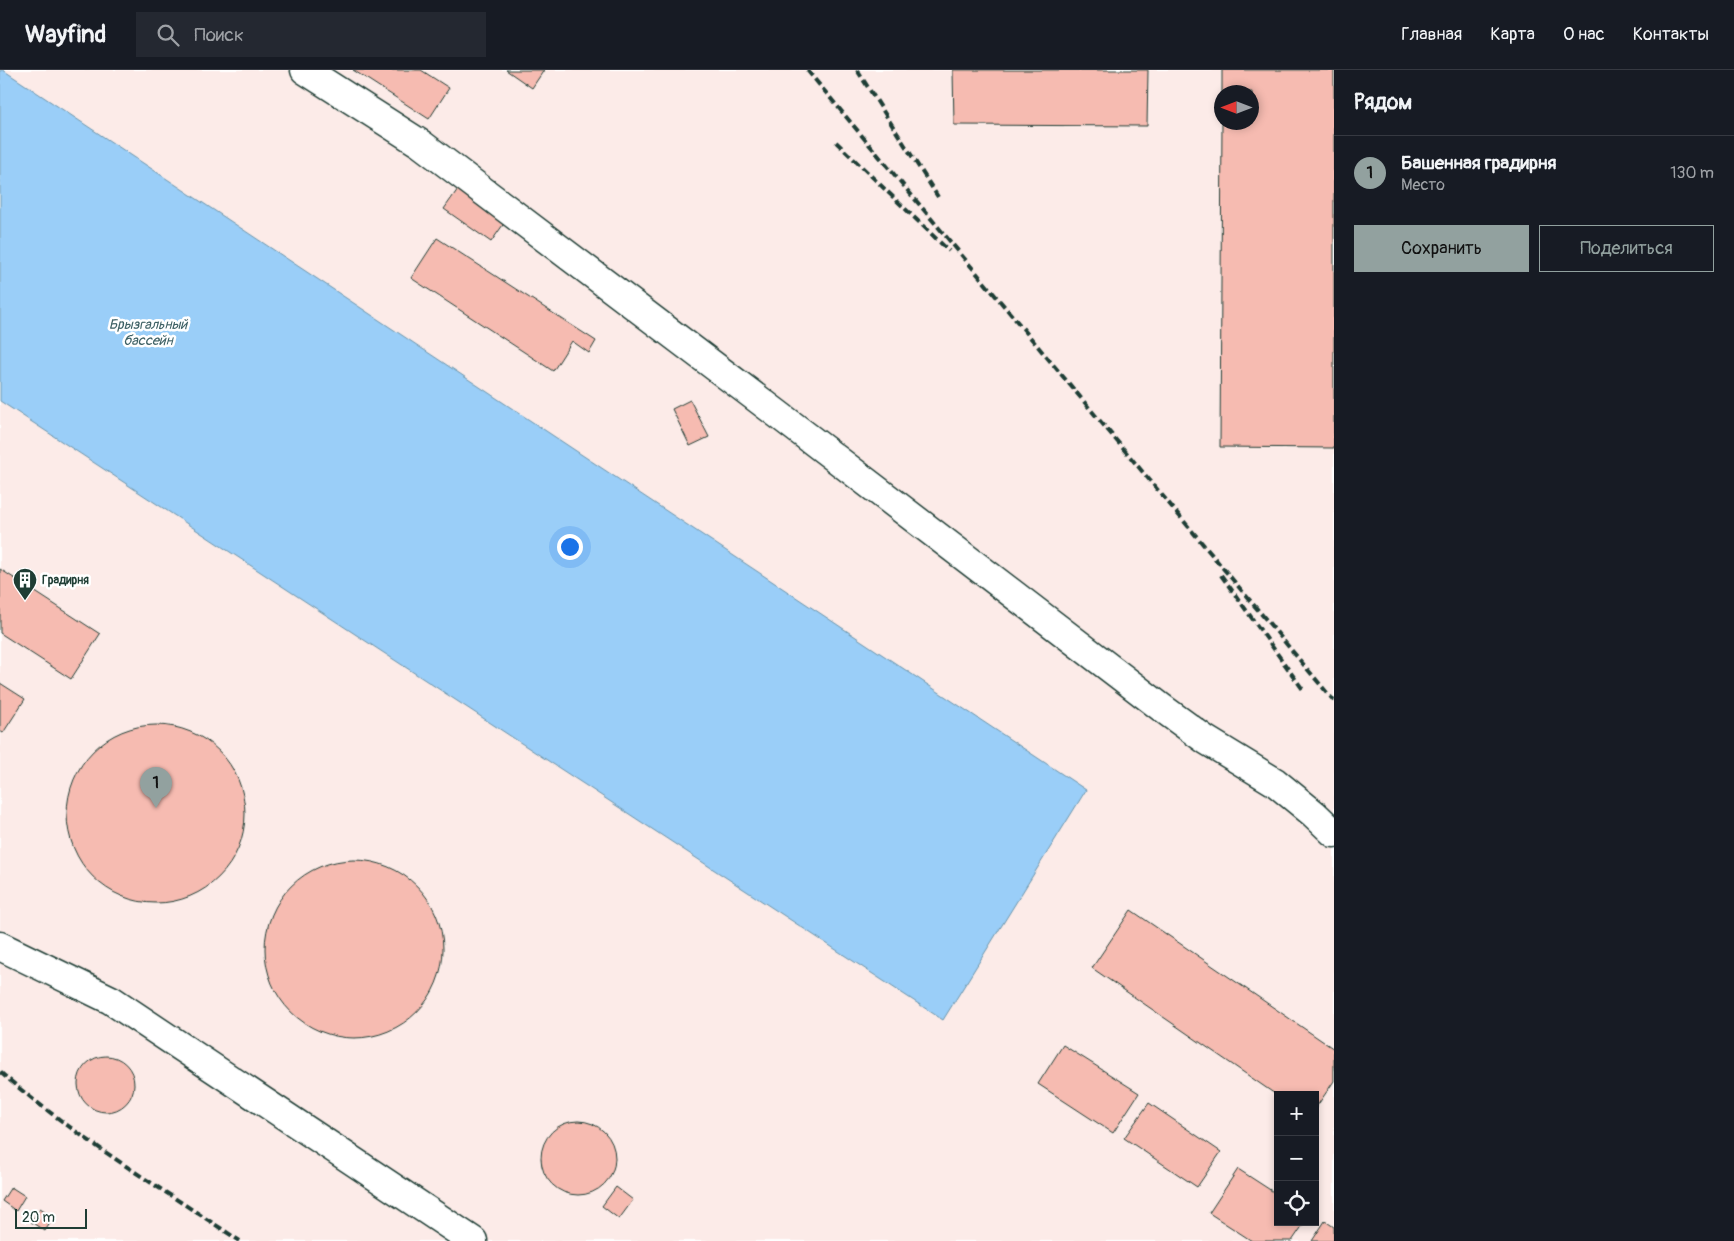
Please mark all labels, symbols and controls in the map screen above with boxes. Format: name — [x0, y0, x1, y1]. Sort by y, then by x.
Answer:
search box — [136, 12, 486, 57]
text: Wayfind — [25, 20, 106, 49]
icon: search — [154, 21, 182, 49]
text: Поиск — [194, 23, 244, 47]
text: Главная — [1401, 23, 1462, 46]
text: Карта — [1490, 23, 1535, 46]
text: О нас — [1563, 23, 1605, 46]
text: Контакты — [1633, 23, 1709, 46]
north arrow — [1214, 85, 1259, 130]
text: Рядом — [1354, 89, 1412, 116]
text: Башенная градирня — [1401, 151, 1556, 175]
text: 1 — [1367, 163, 1373, 183]
text: 130 m — [1670, 163, 1714, 183]
text: Место — [1401, 175, 1445, 195]
button: Сохранить — [1354, 225, 1529, 272]
button: Поделиться — [1539, 225, 1714, 272]
water label: Брызгальный бассейн — [109, 316, 189, 349]
your location — [557, 534, 583, 560]
building icon: Градирня — [12, 567, 38, 601]
place label: Градирня — [42, 573, 89, 588]
pin: 1 — [140, 767, 172, 808]
map controls — [1274, 1091, 1319, 1226]
button: + — [1274, 1091, 1319, 1136]
button: − — [1274, 1136, 1319, 1181]
button: locate — [1274, 1181, 1319, 1226]
scale bar — [15, 1206, 88, 1229]
text: 20 m — [22, 1209, 55, 1226]

